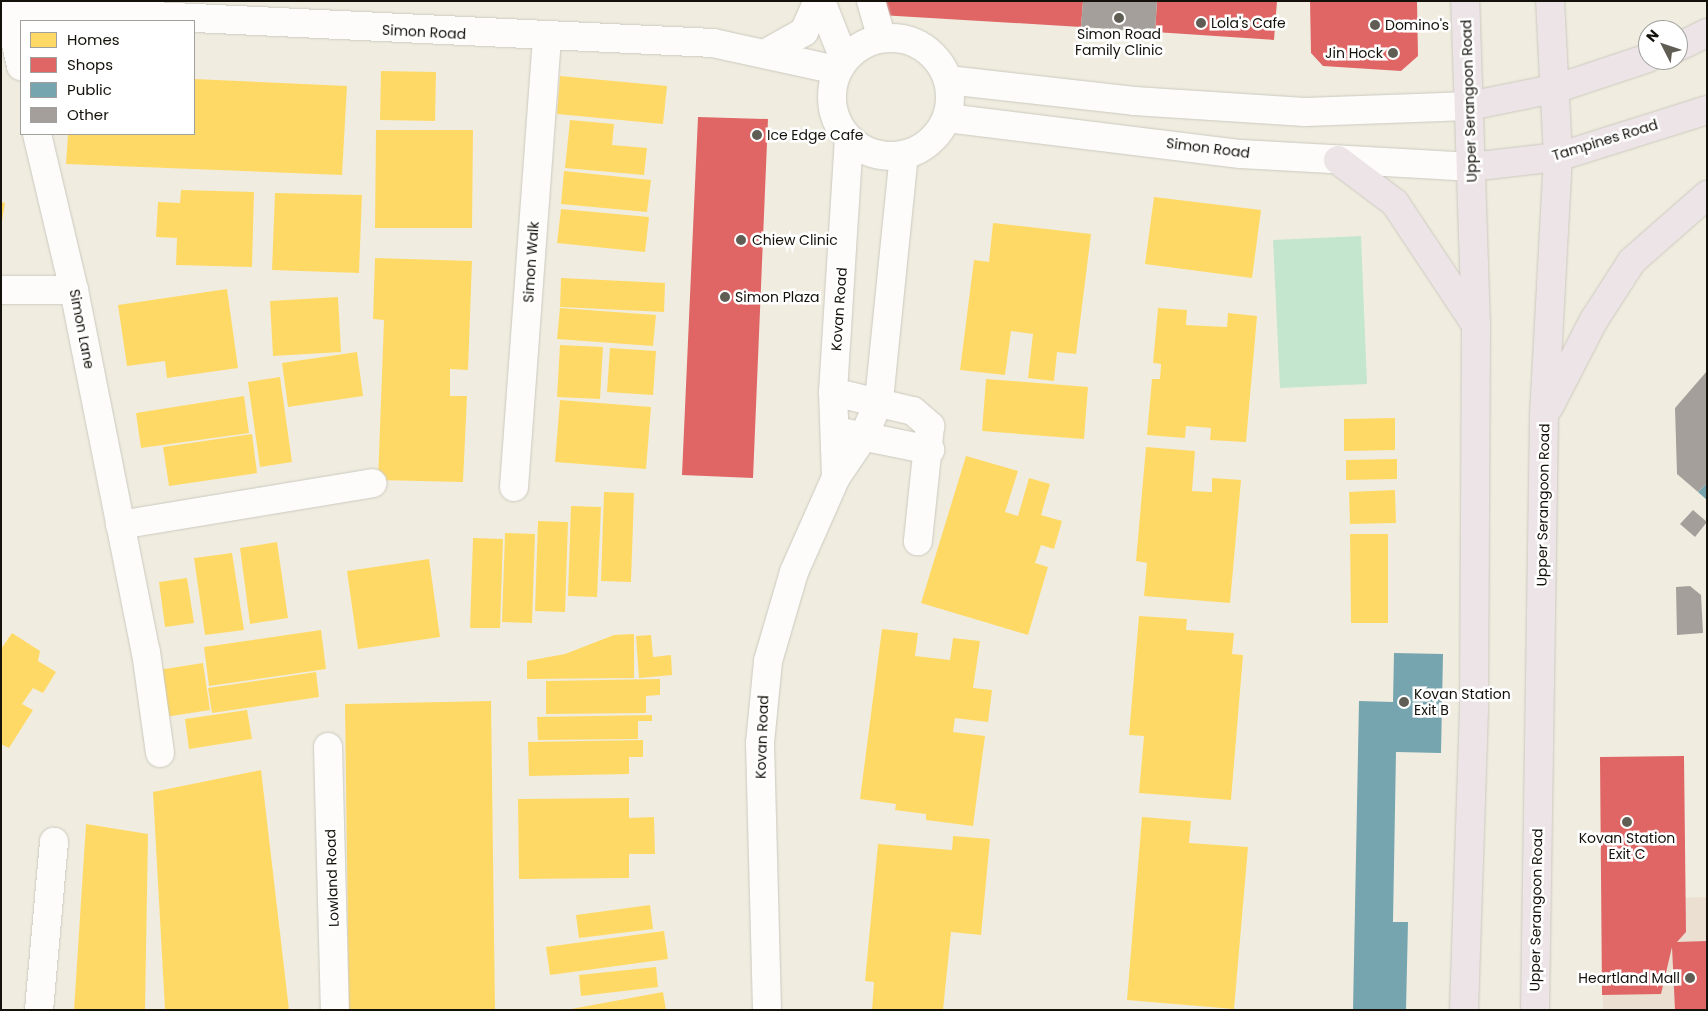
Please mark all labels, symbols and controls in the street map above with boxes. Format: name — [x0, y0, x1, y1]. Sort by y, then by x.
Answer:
marker: Simon Road Family Clinic — [1113, 12, 1125, 24]
place label: Lola's Cafe — [1211, 15, 1286, 31]
marker: Lola's Cafe — [1195, 17, 1207, 29]
place label: Domino's — [1385, 17, 1449, 33]
marker: Domino's — [1369, 19, 1381, 31]
street label: Upper Serangoon Road — [1458, 19, 1480, 183]
legend — [20, 20, 195, 135]
north arrow — [1638, 20, 1688, 70]
street label: Simon Road — [382, 21, 466, 43]
text: N — [1641, 25, 1663, 46]
place label: Simon Road Family Clinic — [1075, 26, 1163, 58]
text: Homes — [67, 29, 120, 50]
place label: Jin Hock — [1325, 45, 1383, 61]
marker: Jin Hock — [1387, 47, 1399, 59]
text: Shops — [67, 54, 113, 75]
text: Public — [67, 79, 112, 100]
text: Other — [67, 104, 109, 125]
street label: Tampines Road — [1550, 116, 1660, 164]
place label: Ice Edge Cafe — [767, 127, 863, 143]
marker: Ice Edge Cafe — [751, 129, 763, 141]
street label: Simon Road — [1165, 135, 1251, 161]
street label: Simon Walk — [520, 221, 542, 303]
place label: Chiew Clinic — [752, 232, 838, 248]
marker: Chiew Clinic — [734, 233, 748, 247]
street label: Kovan Road — [828, 267, 850, 351]
street label: Simon Lane — [66, 288, 98, 370]
place label: Simon Plaza — [735, 289, 820, 305]
marker: Simon Plaza — [719, 291, 731, 303]
street label: Upper Serangoon Road — [1533, 423, 1553, 587]
place label: Kovan Station Exit B — [1414, 686, 1511, 719]
street label: Kovan Road — [752, 695, 772, 779]
marker: Kovan Station Exit B — [1398, 696, 1410, 708]
marker: Kovan Station Exit C — [1621, 816, 1633, 828]
street label: Upper Serangoon Road — [1526, 828, 1546, 992]
street label: Lowland Road — [322, 829, 342, 927]
place label: Kovan Station Exit C — [1579, 830, 1675, 862]
place label: Heartland Mall — [1578, 970, 1680, 986]
marker: Heartland Mall — [1684, 972, 1696, 984]

